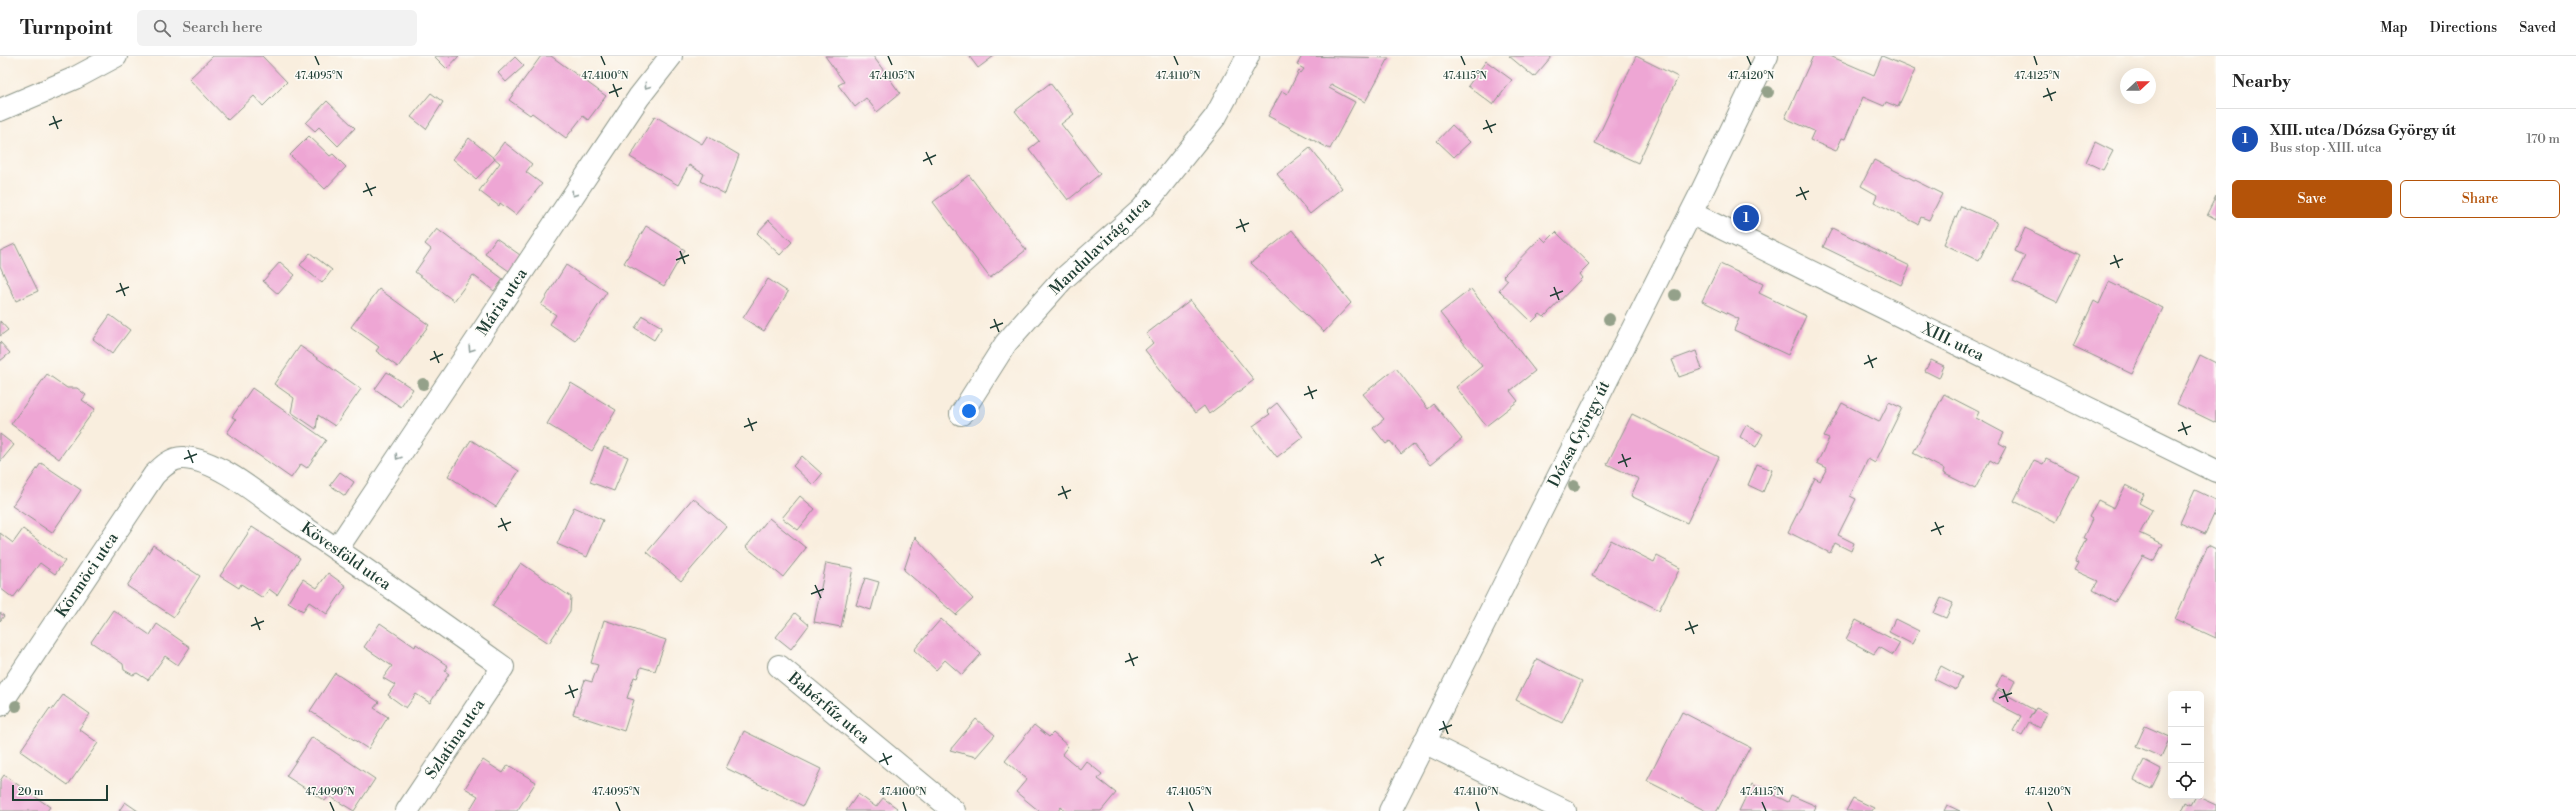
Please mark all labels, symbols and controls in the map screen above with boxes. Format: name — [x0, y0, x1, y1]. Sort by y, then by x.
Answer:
search box — [137, 10, 417, 46]
text: Turnpoint — [20, 16, 113, 40]
icon: search — [151, 17, 173, 39]
text: Search here — [183, 18, 263, 37]
text: Map — [2380, 19, 2408, 37]
text: Directions — [2430, 19, 2497, 37]
text: Saved — [2519, 19, 2556, 37]
north arrow — [2120, 68, 2156, 104]
text: 47.4095°N — [295, 70, 343, 82]
text: 47.4100°N — [582, 70, 629, 82]
text: 47.4105°N — [869, 70, 915, 82]
text: 47.4110°N — [1156, 70, 1201, 82]
text: 47.4115°N — [1443, 70, 1488, 82]
text: 47.4120°N — [1728, 70, 1775, 82]
text: 47.4125°N — [2014, 70, 2060, 82]
text: Nearby — [2232, 71, 2291, 93]
one-way arrow — [645, 82, 652, 89]
text: XIII. utca / Dózsa György út — [2270, 121, 2456, 140]
text: 1 — [2242, 131, 2248, 147]
text: 170 m — [2526, 131, 2560, 147]
text: Bus stop · XIII. utca — [2270, 140, 2382, 156]
button: Save — [2232, 180, 2392, 218]
button: Share — [2400, 180, 2560, 218]
one-way arrow — [571, 190, 579, 197]
street label: Mandulavirág utca — [1045, 192, 1156, 299]
pin: 1 — [1733, 203, 1759, 233]
street label: Mária utca — [472, 264, 532, 339]
street label: XIII. utca — [1918, 318, 1988, 366]
one-way arrow — [468, 345, 476, 352]
street label: Dózsa György út — [1544, 377, 1615, 491]
your location — [959, 401, 979, 421]
one-way arrow — [396, 453, 403, 460]
street label: Kövesföld utca — [297, 518, 396, 595]
street label: Körmöci utca — [51, 528, 123, 621]
street label: Babérfűz utca — [783, 667, 875, 749]
map controls — [2168, 691, 2204, 799]
button: + — [2168, 691, 2204, 727]
street label: Szlatina utca — [421, 694, 490, 783]
button: − — [2168, 727, 2204, 763]
button: locate — [2168, 763, 2204, 799]
scale bar — [12, 783, 108, 802]
text: 20 m — [18, 785, 43, 799]
text: 47.4090°N — [306, 786, 355, 798]
text: 47.4095°N — [592, 786, 640, 798]
text: 47.4100°N — [880, 786, 927, 798]
text: 47.4105°N — [1166, 786, 1212, 798]
text: 47.4110°N — [1454, 786, 1499, 798]
text: 47.4115°N — [1740, 786, 1785, 798]
text: 47.4120°N — [2025, 786, 2072, 798]

